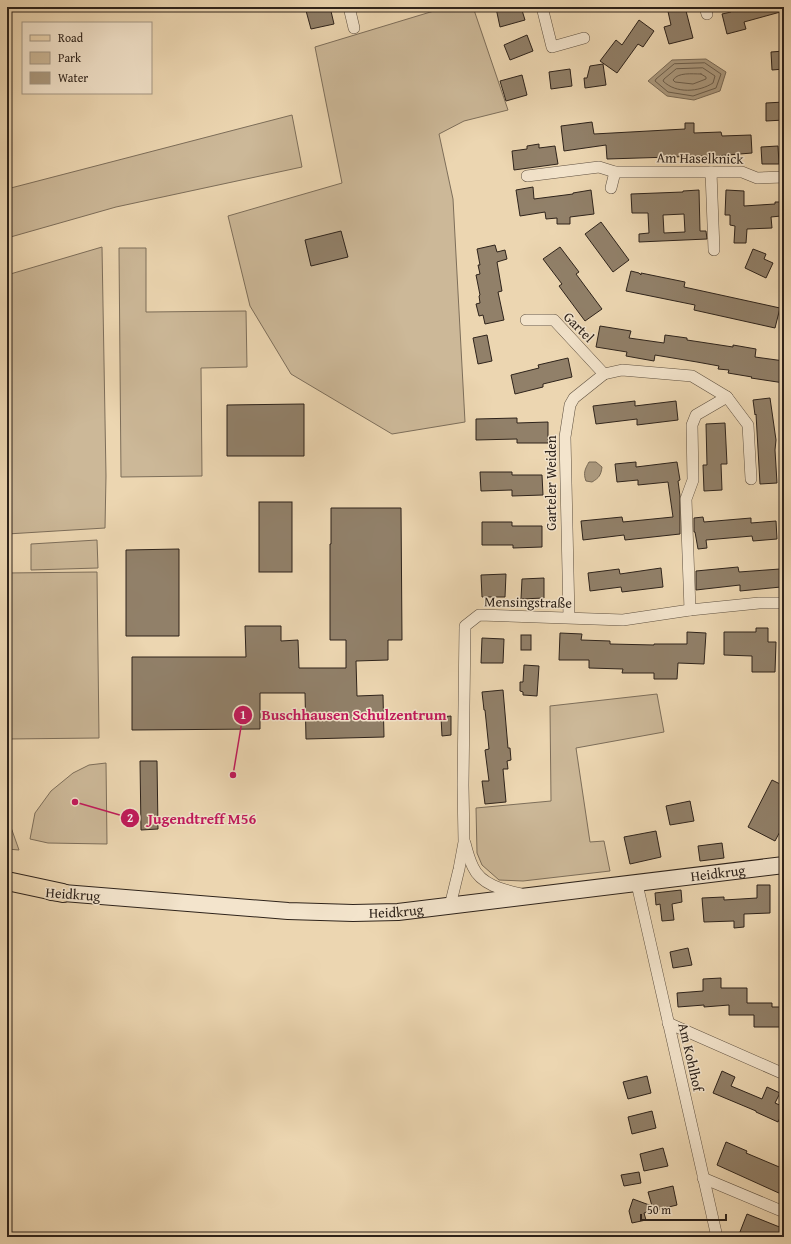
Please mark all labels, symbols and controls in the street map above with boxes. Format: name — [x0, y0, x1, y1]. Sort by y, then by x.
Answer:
legend — [22, 22, 152, 94]
text: Road — [58, 29, 84, 46]
text: Park — [58, 49, 82, 66]
text: Water — [58, 69, 88, 86]
street label: Am Haselknick — [656, 147, 745, 169]
street label: Gartel — [559, 307, 599, 347]
street label: Garteler Weiden — [541, 435, 561, 531]
street label: Mensingstraße — [484, 591, 572, 613]
callout: Buschhausen Schulzentrum — [233, 701, 454, 728]
text: Buschhausen Schulzentrum — [261, 704, 447, 725]
text: 1 — [240, 706, 246, 723]
callout: Jugendtreff M56 — [120, 805, 264, 832]
text: Jugendtreff M56 — [145, 808, 256, 829]
text: 2 — [127, 809, 133, 826]
street label: Heidkrug — [689, 860, 746, 886]
street label: Heidkrug — [45, 882, 101, 906]
street label: Heidkrug — [369, 899, 425, 923]
street label: Am Kohlhof — [673, 1021, 709, 1095]
scale bar — [641, 1196, 726, 1222]
text: 50 m — [647, 1201, 671, 1218]

